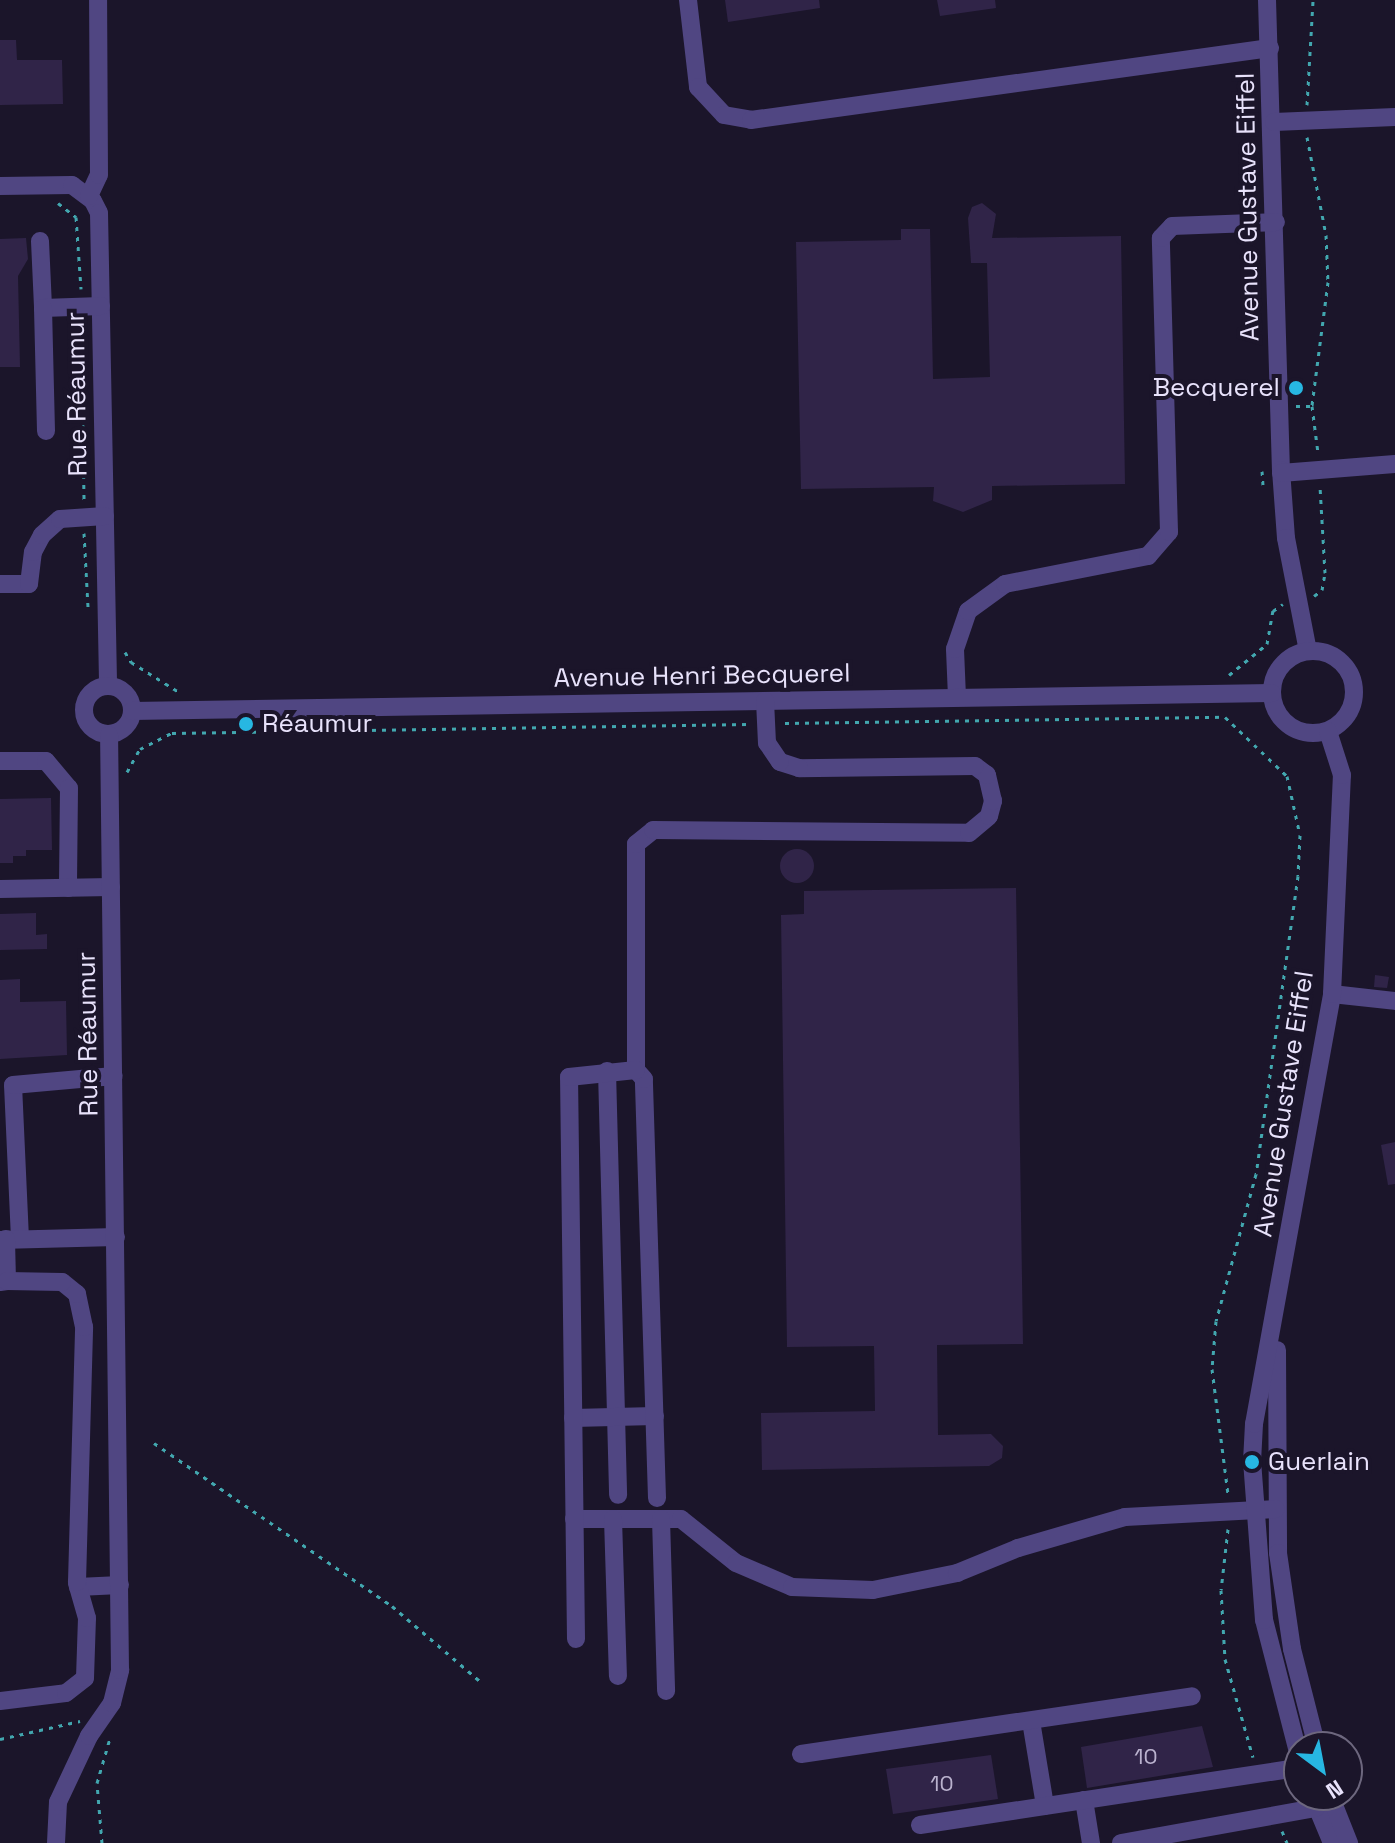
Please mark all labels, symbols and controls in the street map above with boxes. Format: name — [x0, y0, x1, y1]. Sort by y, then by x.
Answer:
street label: Avenue Gustave Eiffel — [1230, 72, 1266, 342]
street label: Rue Réaumur — [60, 311, 94, 477]
place label: Becquerel — [1153, 372, 1280, 404]
marker: Becquerel — [1287, 379, 1305, 397]
street label: Avenue Henri Becquerel — [553, 658, 851, 694]
place label: Réaumur — [262, 708, 372, 740]
marker: Réaumur — [237, 715, 255, 733]
street label: Rue Réaumur — [71, 951, 105, 1117]
street label: Avenue Gustave Eiffel — [1248, 969, 1320, 1239]
place label: Guerlain — [1268, 1446, 1370, 1478]
marker: Guerlain — [1243, 1453, 1261, 1471]
north arrow — [1283, 1731, 1363, 1811]
house number: 10 — [1134, 1744, 1158, 1770]
house number: 10 — [930, 1771, 954, 1797]
text: N — [1321, 1774, 1348, 1805]

